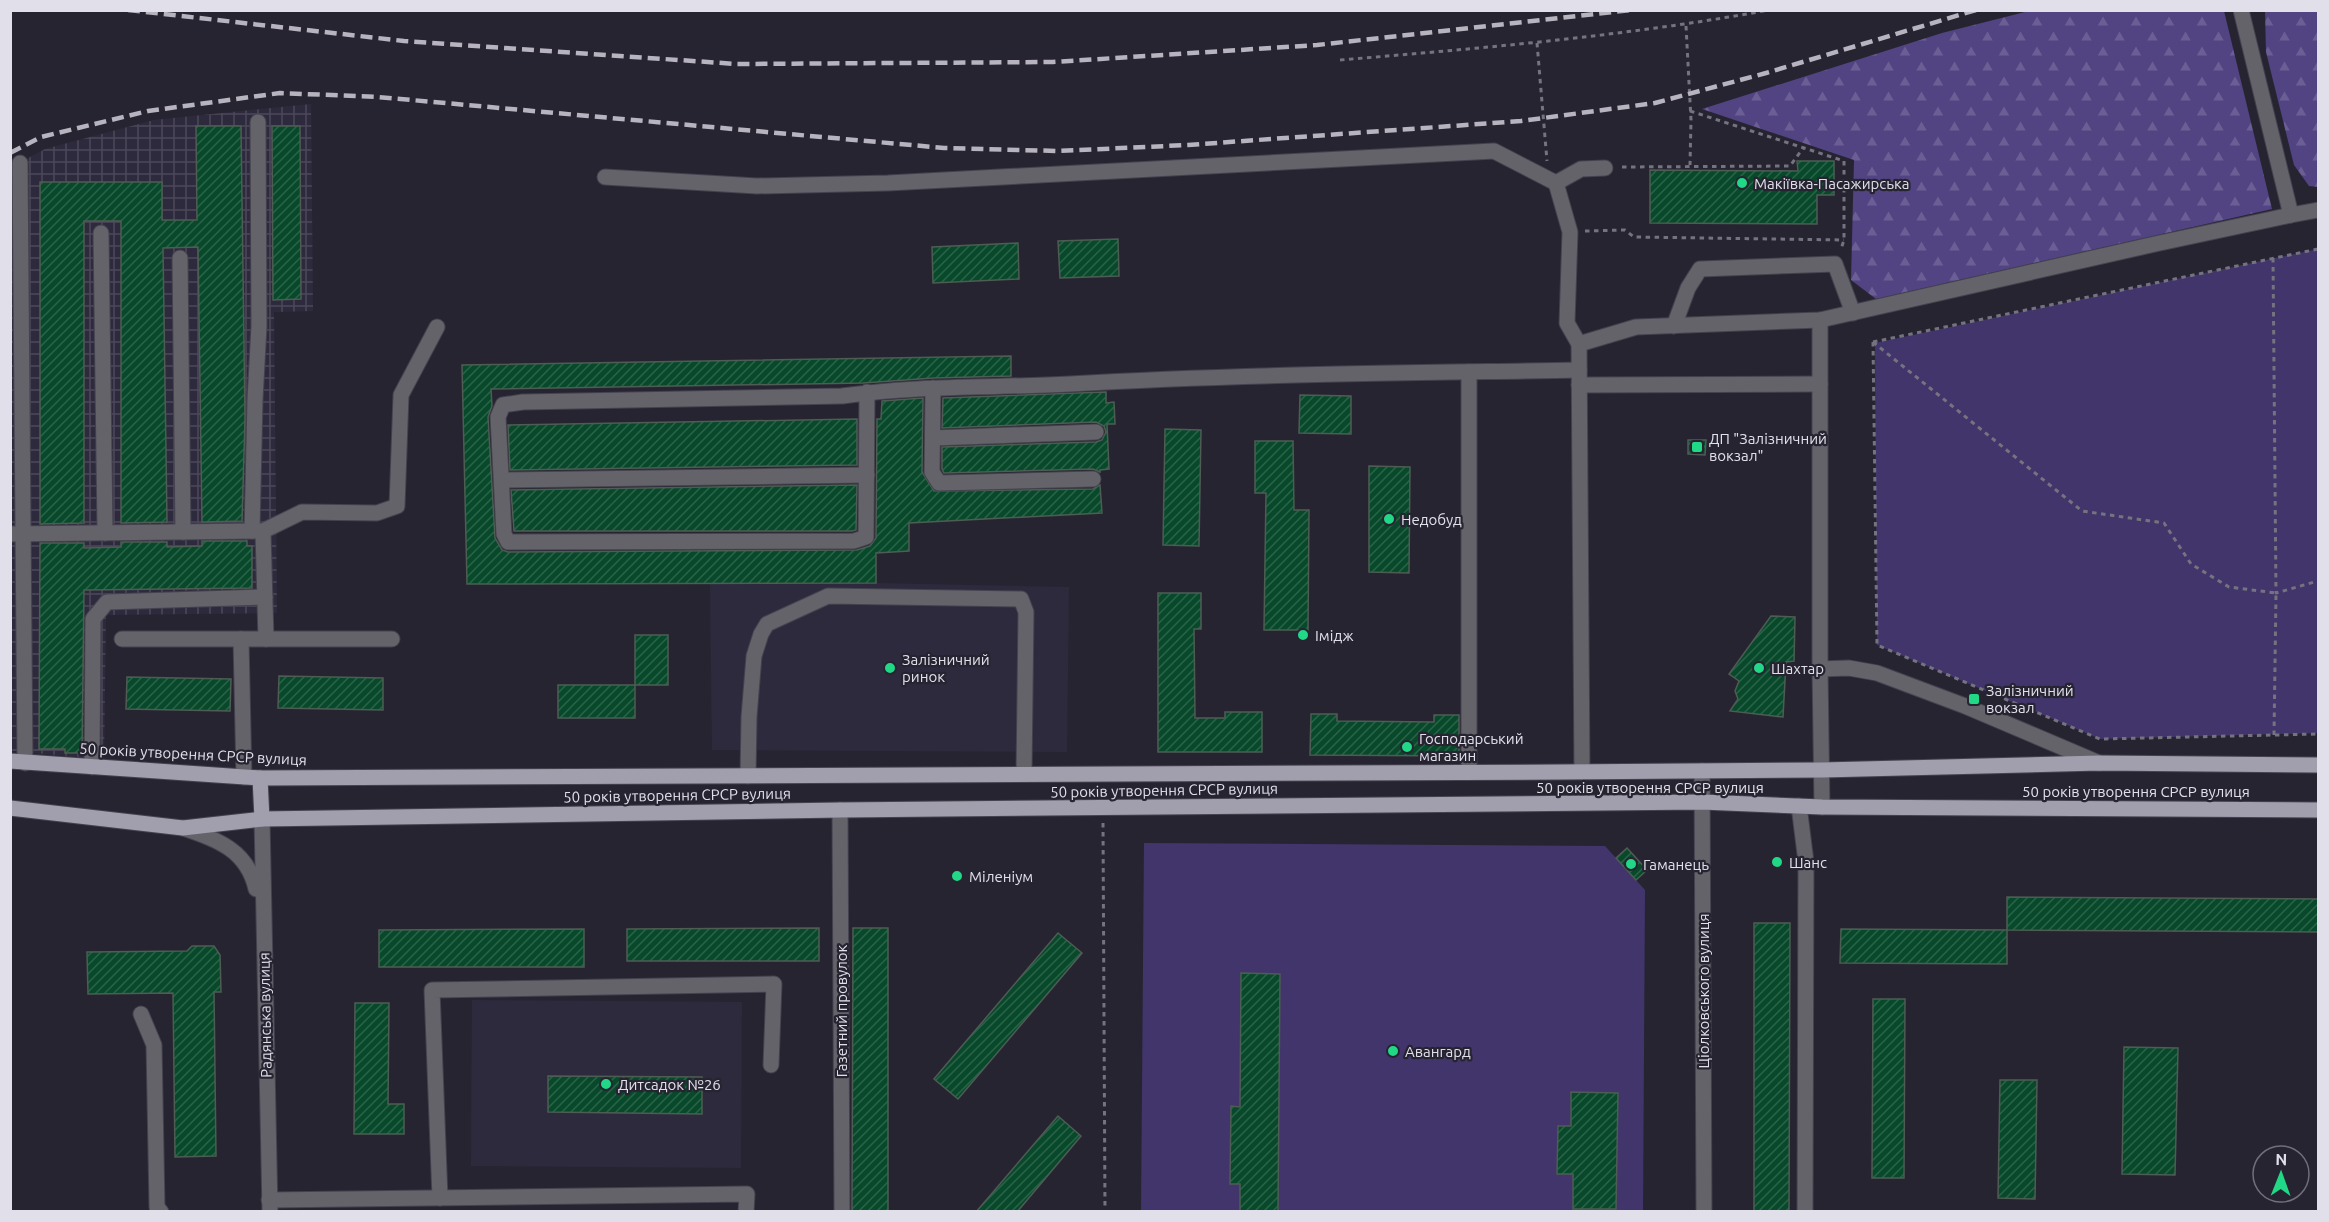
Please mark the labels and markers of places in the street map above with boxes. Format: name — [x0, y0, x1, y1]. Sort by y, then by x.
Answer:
place label: Макіївка-Пасажирська — [1754, 175, 1910, 192]
marker: Макіївка-Пасажирська — [1735, 176, 1749, 190]
place label: ДП "Залізничний вокзал" — [1709, 430, 1827, 464]
marker: ДП "Залізничний вокзал" — [1690, 440, 1704, 454]
place label: Недобуд — [1401, 511, 1462, 528]
marker: Недобуд — [1382, 512, 1396, 526]
place label: Імідж — [1315, 627, 1354, 644]
marker: Імідж — [1296, 628, 1310, 642]
place label: Залізничний ринок — [902, 651, 990, 685]
place label: Шахтар — [1771, 660, 1824, 677]
marker: Залізничний ринок — [883, 661, 897, 675]
marker: Шахтар — [1752, 661, 1766, 675]
place label: Залізничний вокзал — [1986, 682, 2074, 716]
marker: Залізничний вокзал — [1967, 692, 1981, 706]
place label: Господарський магазин — [1419, 730, 1524, 764]
marker: Господарський магазин — [1400, 740, 1414, 754]
place label: Шанс — [1789, 854, 1827, 871]
marker: Шанс — [1770, 855, 1784, 869]
place label: Гаманець — [1643, 856, 1709, 873]
marker: Гаманець — [1624, 857, 1638, 871]
place label: Міленіум — [969, 868, 1033, 885]
marker: Міленіум — [950, 869, 964, 883]
place label: Авангард — [1405, 1043, 1471, 1060]
marker: Авангард — [1386, 1044, 1400, 1058]
place label: Дитсадок №26 — [618, 1076, 721, 1093]
marker: Дитсадок №26 — [599, 1077, 613, 1091]

